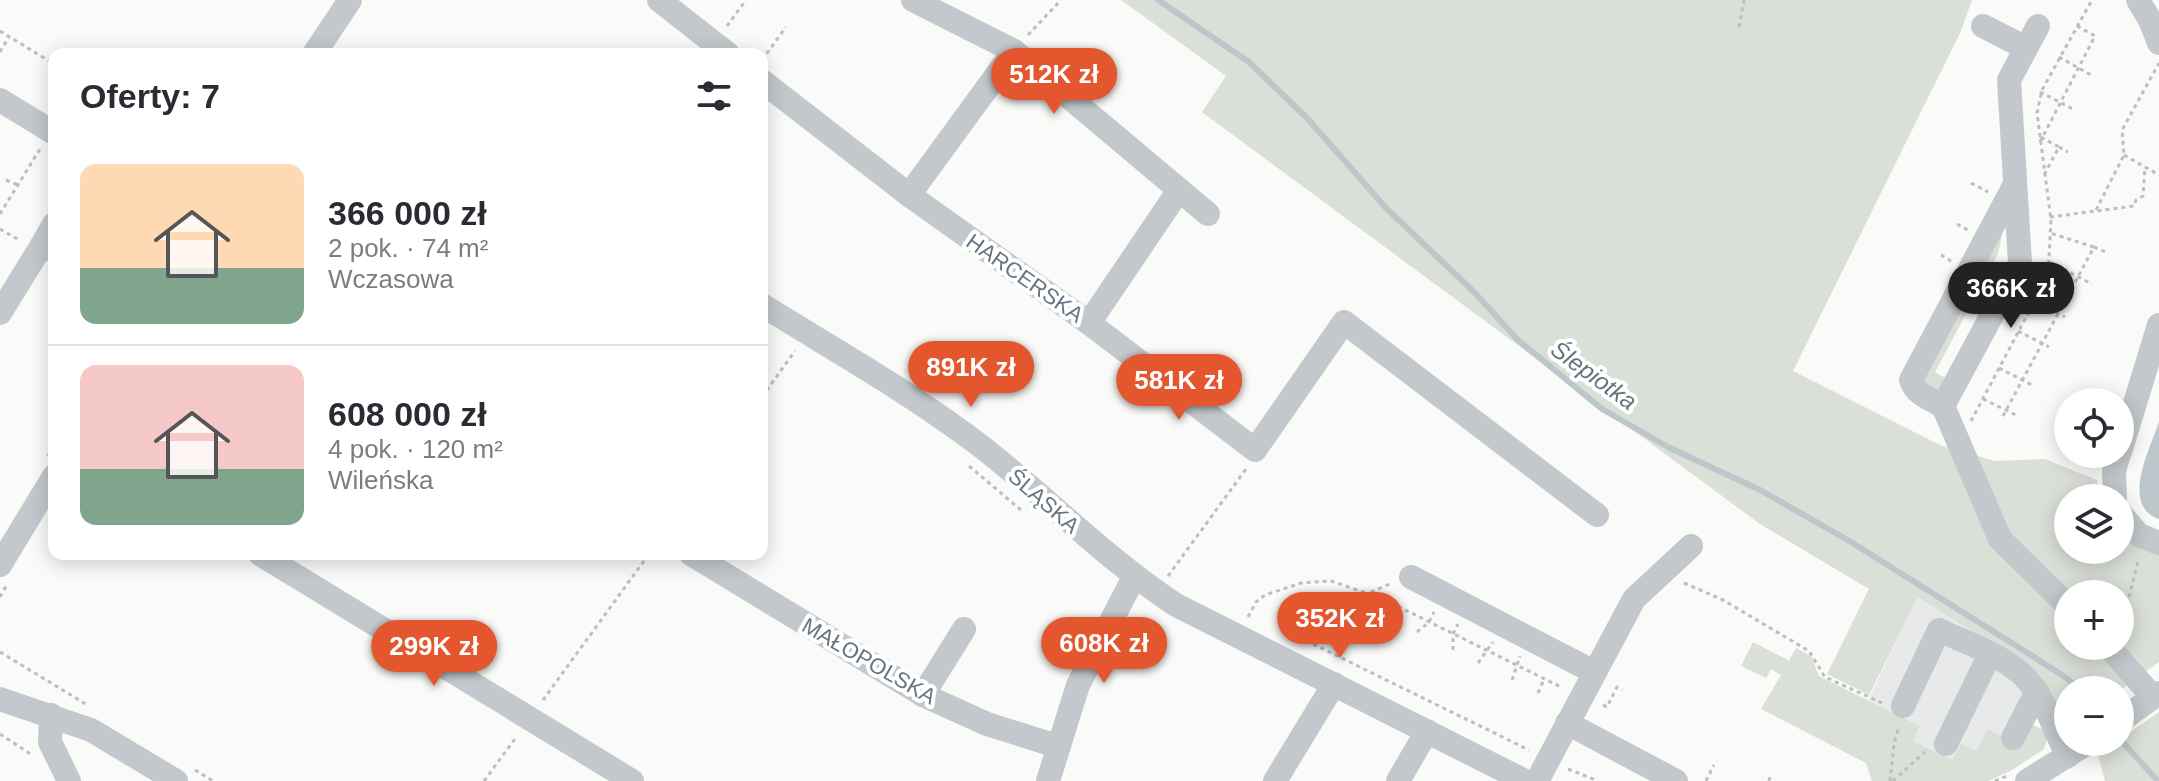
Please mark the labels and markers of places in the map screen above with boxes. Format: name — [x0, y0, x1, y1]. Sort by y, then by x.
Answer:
pin: 512K zł — [980, 48, 1128, 116]
pin: 366K zł — [1937, 262, 2085, 330]
pin: 891K zł — [897, 341, 1045, 409]
pin: 581K zł — [1105, 354, 1253, 422]
pin: 352K zł — [1266, 592, 1414, 660]
pin: 608K zł — [1030, 617, 1178, 685]
pin: 299K zł — [360, 620, 508, 688]

